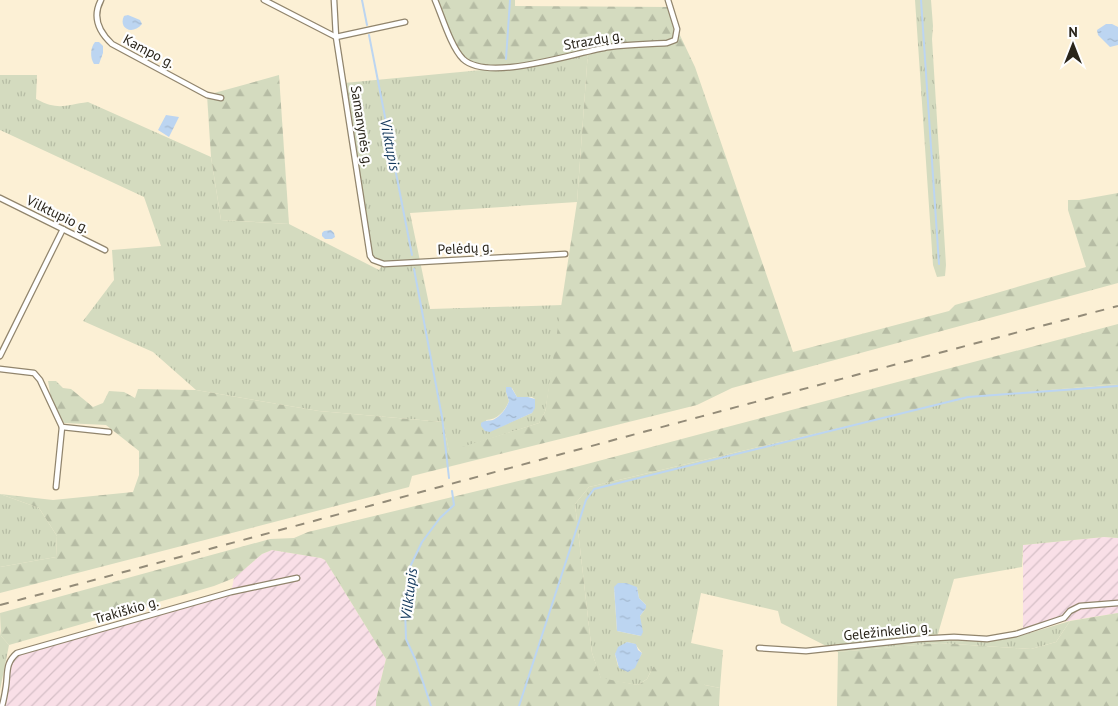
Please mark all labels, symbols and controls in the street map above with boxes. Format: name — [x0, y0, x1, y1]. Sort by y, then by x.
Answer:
north arrow — [1048, 20, 1098, 70]
text: N — [1068, 23, 1078, 41]
street label: Strazdų g. — [562, 26, 624, 54]
street label: Kampo g. — [120, 30, 178, 72]
street label: Samanynės g. — [347, 84, 377, 168]
water label: Vilktupis — [376, 117, 405, 173]
street label: Vilktupio g. — [23, 191, 92, 237]
street label: Pelėdų g. — [437, 238, 493, 258]
water label: Vilktupis — [396, 567, 421, 621]
street label: Trakiškio g. — [92, 592, 160, 628]
street label: Geležinkelio g. — [842, 617, 932, 645]

